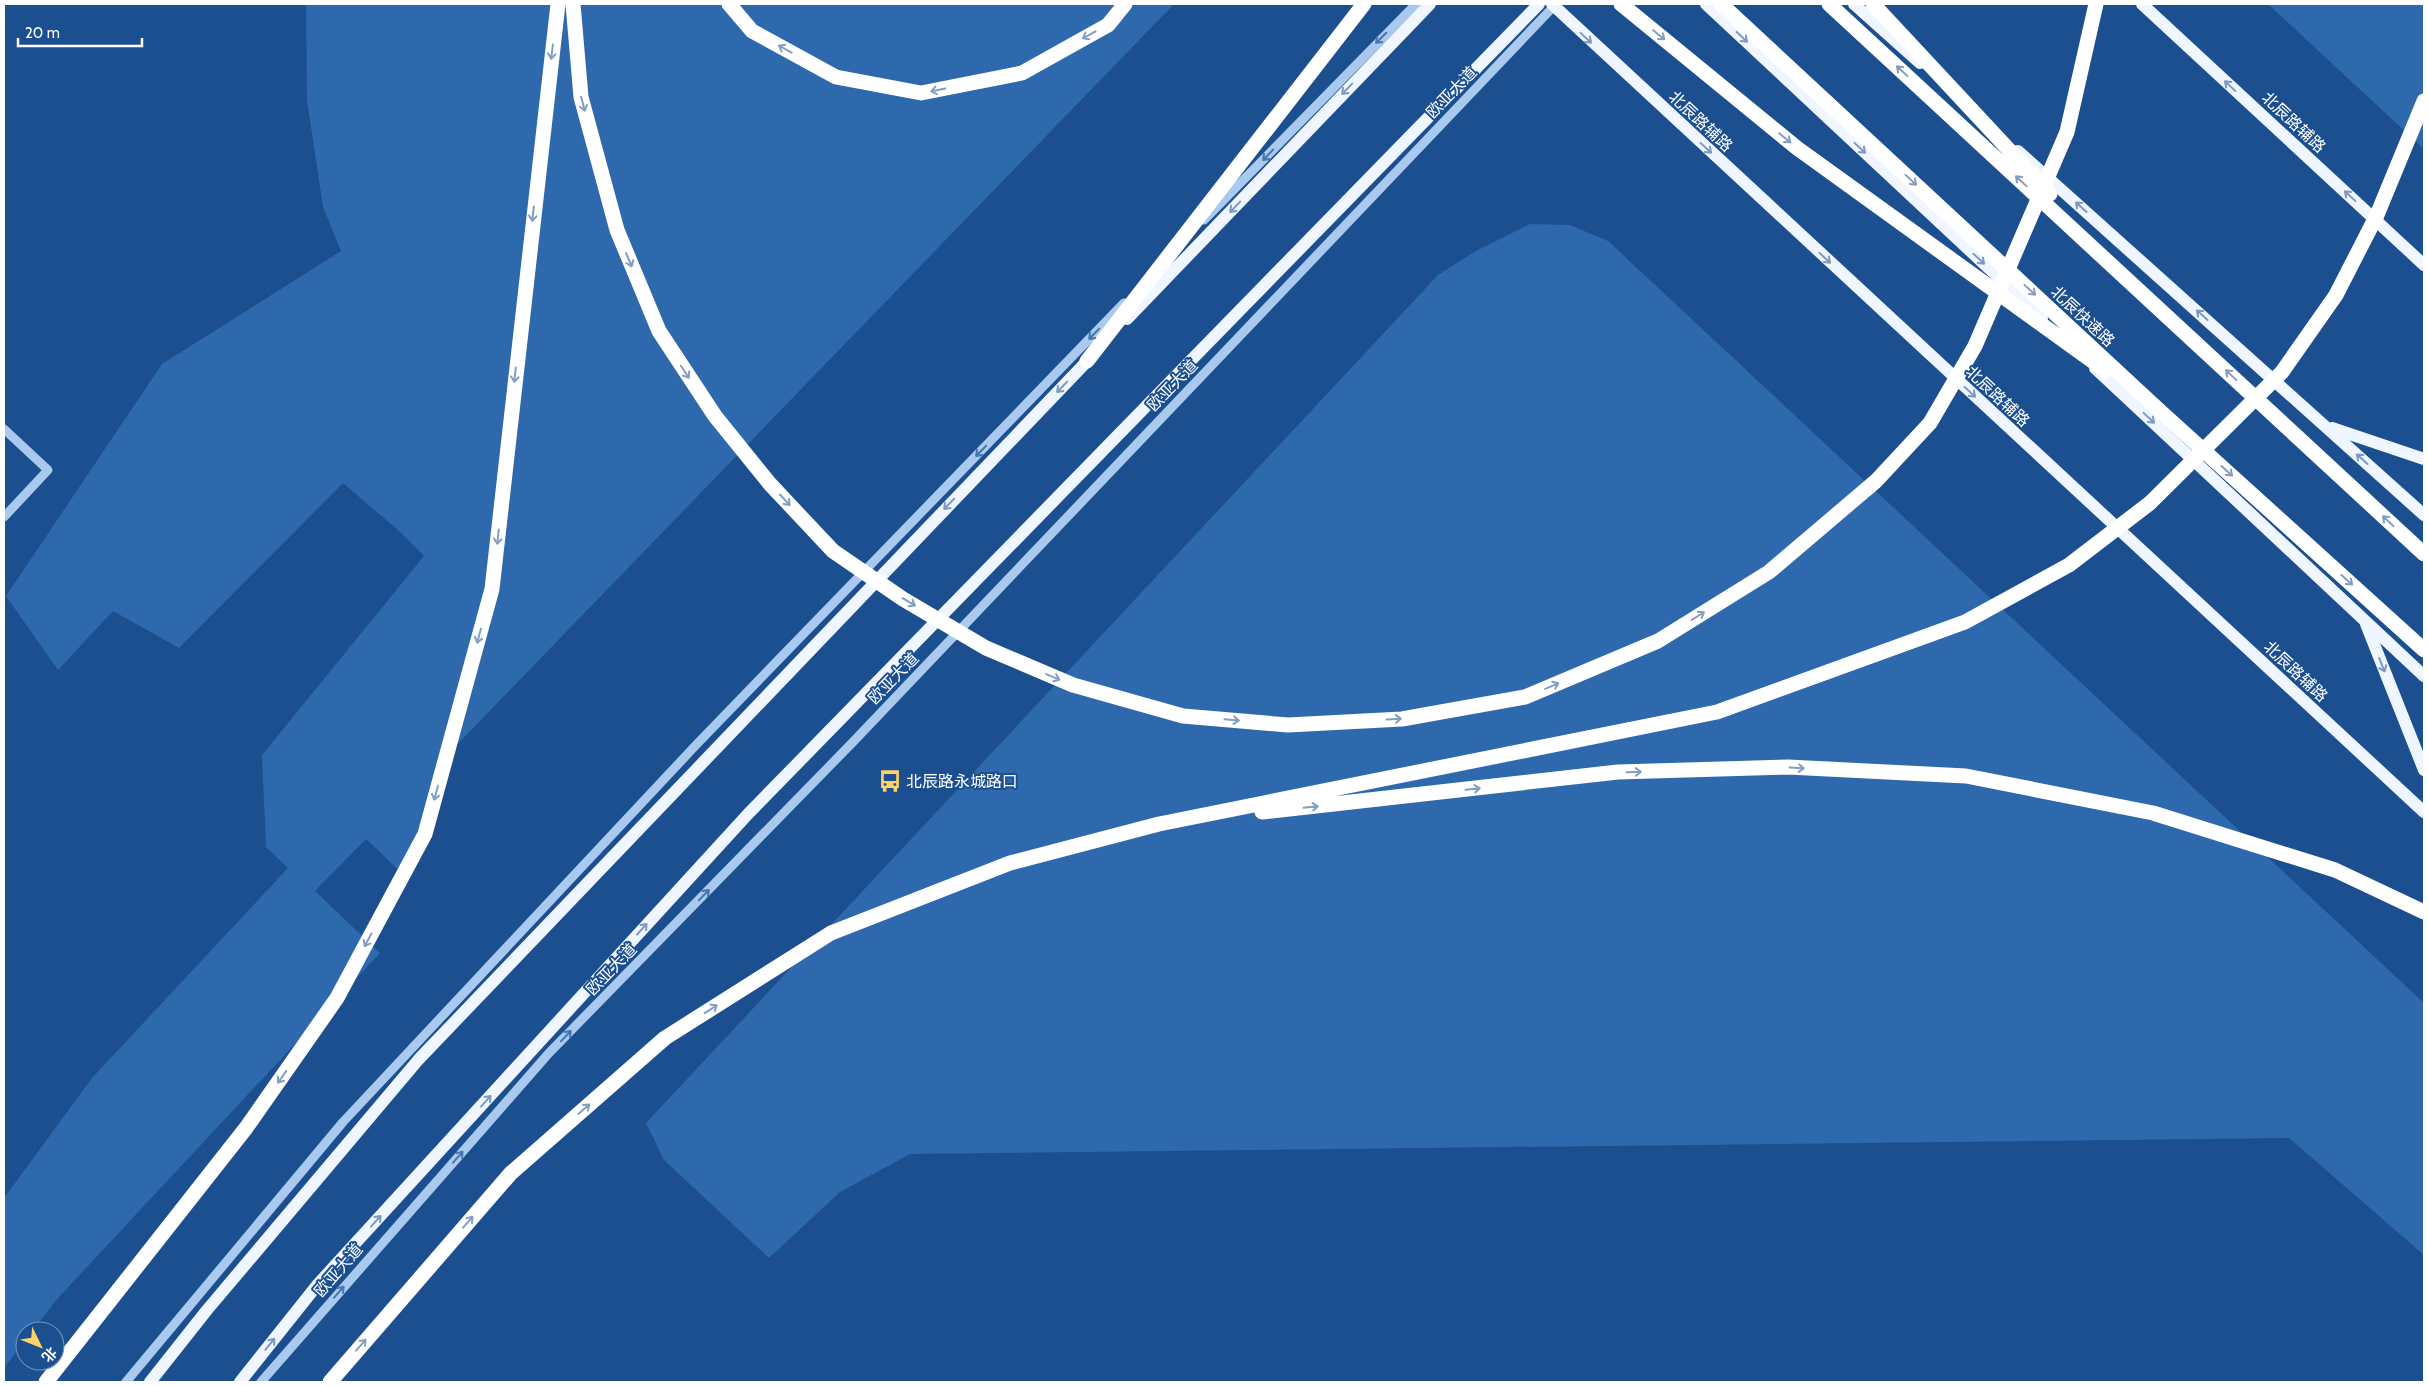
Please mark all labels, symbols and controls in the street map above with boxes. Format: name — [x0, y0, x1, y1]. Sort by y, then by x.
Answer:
scale bar — [18, 15, 141, 47]
text: 20 m — [25, 24, 60, 42]
one-way arrow — [1652, 29, 1665, 40]
one-way arrow — [1082, 31, 1097, 41]
one-way arrow — [1735, 31, 1748, 43]
one-way arrow — [1375, 32, 1387, 45]
one-way arrow — [1580, 32, 1593, 44]
one-way arrow — [778, 43, 792, 53]
one-way arrow — [547, 44, 557, 60]
street label: 欧亚大道 — [1422, 63, 1480, 122]
one-way arrow — [1895, 65, 1908, 77]
one-way arrow — [2224, 80, 2237, 92]
one-way arrow — [1341, 83, 1353, 96]
one-way arrow — [930, 86, 946, 95]
street label: 北辰路辅路 — [1665, 87, 1736, 156]
street label: 北辰路辅路 — [2258, 88, 2329, 157]
one-way arrow — [579, 96, 589, 112]
one-way arrow — [1778, 132, 1791, 143]
one-way arrow — [1699, 142, 1712, 154]
one-way arrow — [1854, 142, 1867, 154]
one-way arrow — [1262, 148, 1274, 161]
one-way arrow — [1905, 174, 1917, 186]
one-way arrow — [2015, 175, 2028, 187]
one-way arrow — [2343, 190, 2356, 202]
one-way arrow — [1229, 200, 1241, 213]
one-way arrow — [2074, 201, 2087, 213]
one-way arrow — [528, 205, 538, 221]
one-way arrow — [625, 252, 635, 267]
one-way arrow — [1819, 252, 1831, 264]
one-way arrow — [1972, 253, 1985, 265]
street label: 北辰快速路 — [2047, 282, 2118, 351]
one-way arrow — [2024, 284, 2037, 296]
one-way arrow — [2196, 310, 2209, 321]
one-way arrow — [1088, 328, 1100, 341]
street label: 欧亚大道 — [1143, 356, 1201, 415]
street label: 北辰路辅路 — [1962, 362, 2033, 431]
one-way arrow — [681, 364, 691, 378]
one-way arrow — [510, 367, 520, 383]
one-way arrow — [2224, 369, 2237, 381]
one-way arrow — [1056, 381, 1068, 393]
one-way arrow — [1964, 386, 1977, 398]
one-way arrow — [2142, 412, 2155, 424]
one-way arrow — [975, 445, 987, 457]
one-way arrow — [2356, 453, 2369, 465]
one-way arrow — [2220, 465, 2233, 477]
one-way arrow — [779, 493, 791, 506]
one-way arrow — [943, 498, 955, 511]
one-way arrow — [2382, 515, 2395, 527]
one-way arrow — [493, 528, 503, 544]
one-way arrow — [2341, 575, 2354, 586]
one-way arrow — [902, 598, 916, 608]
one-way arrow — [1691, 611, 1705, 621]
one-way arrow — [474, 628, 483, 644]
street label: 北辰路辅路 — [2260, 637, 2331, 706]
street label: 欧亚大道 — [864, 649, 922, 708]
one-way arrow — [2378, 657, 2388, 672]
one-way arrow — [1045, 672, 1060, 682]
one-way arrow — [1544, 680, 1559, 690]
one-way arrow — [1385, 715, 1401, 724]
one-way arrow — [1223, 716, 1239, 725]
one-way arrow — [1789, 763, 1805, 772]
one-way arrow — [1626, 767, 1642, 776]
bus stop icon: 北辰路永城路口 — [877, 768, 903, 794]
place label: 北辰路永城路口 — [906, 772, 1018, 791]
one-way arrow — [1465, 784, 1481, 794]
one-way arrow — [431, 785, 440, 801]
one-way arrow — [1303, 802, 1319, 812]
one-way arrow — [698, 888, 710, 901]
one-way arrow — [637, 923, 648, 936]
one-way arrow — [363, 932, 372, 947]
street label: 欧亚大道 — [582, 940, 640, 999]
one-way arrow — [704, 1004, 718, 1014]
one-way arrow — [560, 1030, 572, 1042]
one-way arrow — [277, 1070, 287, 1084]
one-way arrow — [480, 1094, 491, 1107]
one-way arrow — [577, 1103, 590, 1115]
one-way arrow — [452, 1151, 463, 1164]
one-way arrow — [370, 1214, 382, 1227]
one-way arrow — [462, 1216, 473, 1229]
street label: 欧亚大道 — [310, 1240, 367, 1301]
one-way arrow — [333, 1286, 344, 1299]
north arrow — [15, 1321, 65, 1371]
one-way arrow — [265, 1338, 276, 1351]
one-way arrow — [355, 1338, 367, 1351]
text: 北 — [38, 1344, 61, 1366]

